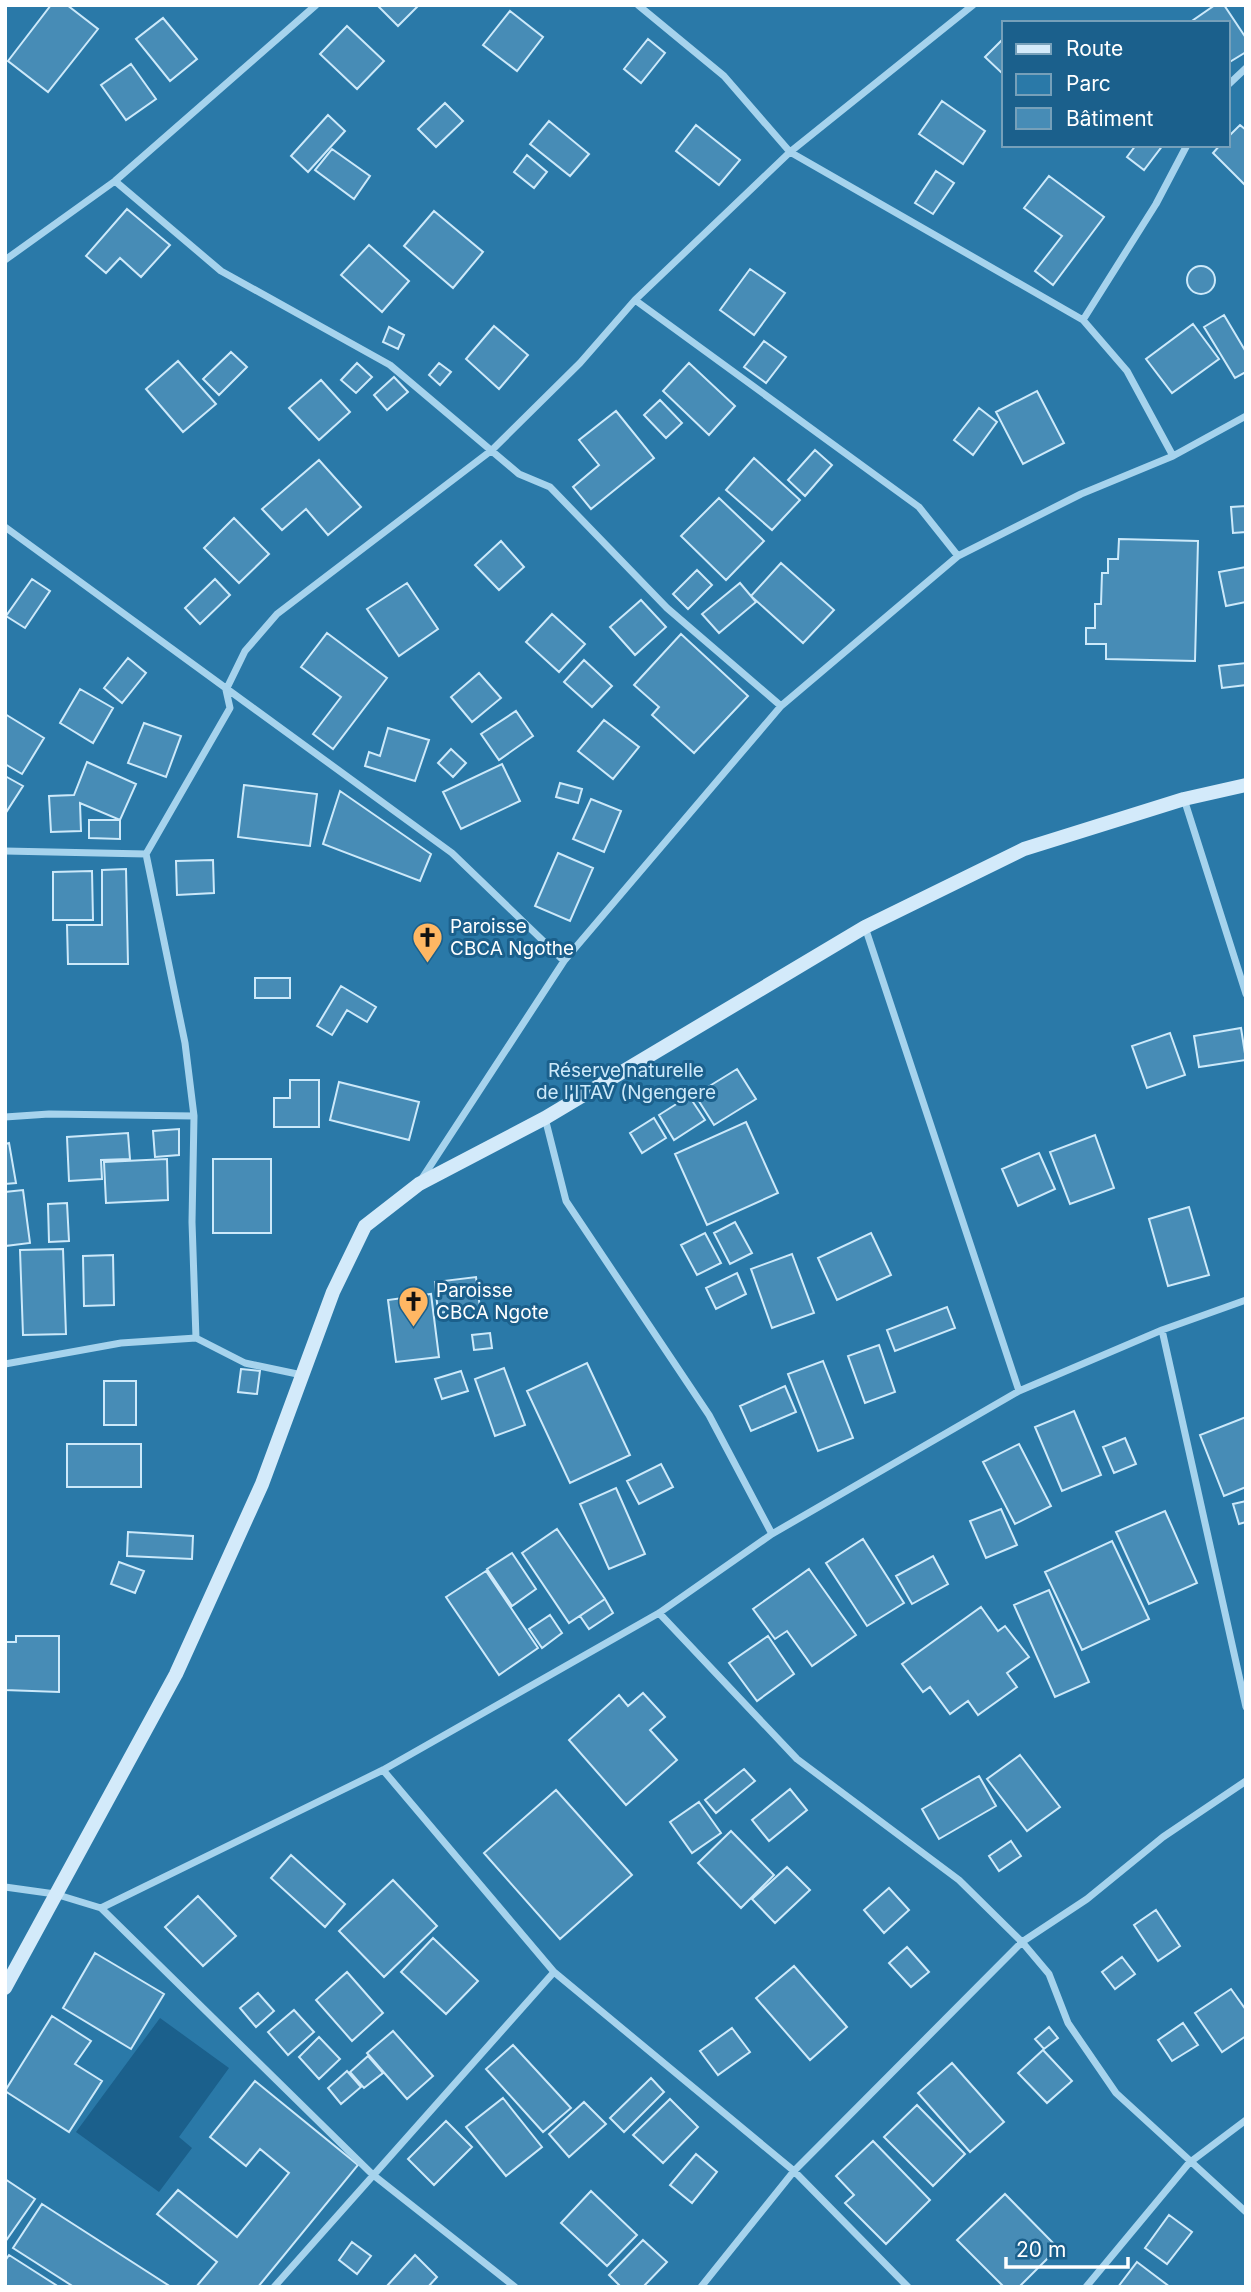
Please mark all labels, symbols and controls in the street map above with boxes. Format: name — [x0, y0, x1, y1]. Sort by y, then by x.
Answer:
legend — [1002, 21, 1230, 147]
text: Route — [1066, 36, 1123, 61]
text: Parc — [1066, 71, 1111, 96]
text: Bâtiment — [1066, 106, 1154, 131]
place label: Paroisse CBCA Ngothe — [450, 915, 574, 960]
church icon: Paroisse CBCA Ngothe — [410, 920, 444, 964]
park label: Réserve naturelle de l'ITAV (Ngengere — [536, 1059, 716, 1104]
place label: Paroisse CBCA Ngote — [436, 1279, 549, 1324]
church icon: Paroisse CBCA Ngote — [396, 1284, 430, 1328]
scale bar — [1006, 2226, 1128, 2270]
text: 20 m — [1016, 2237, 1066, 2262]

